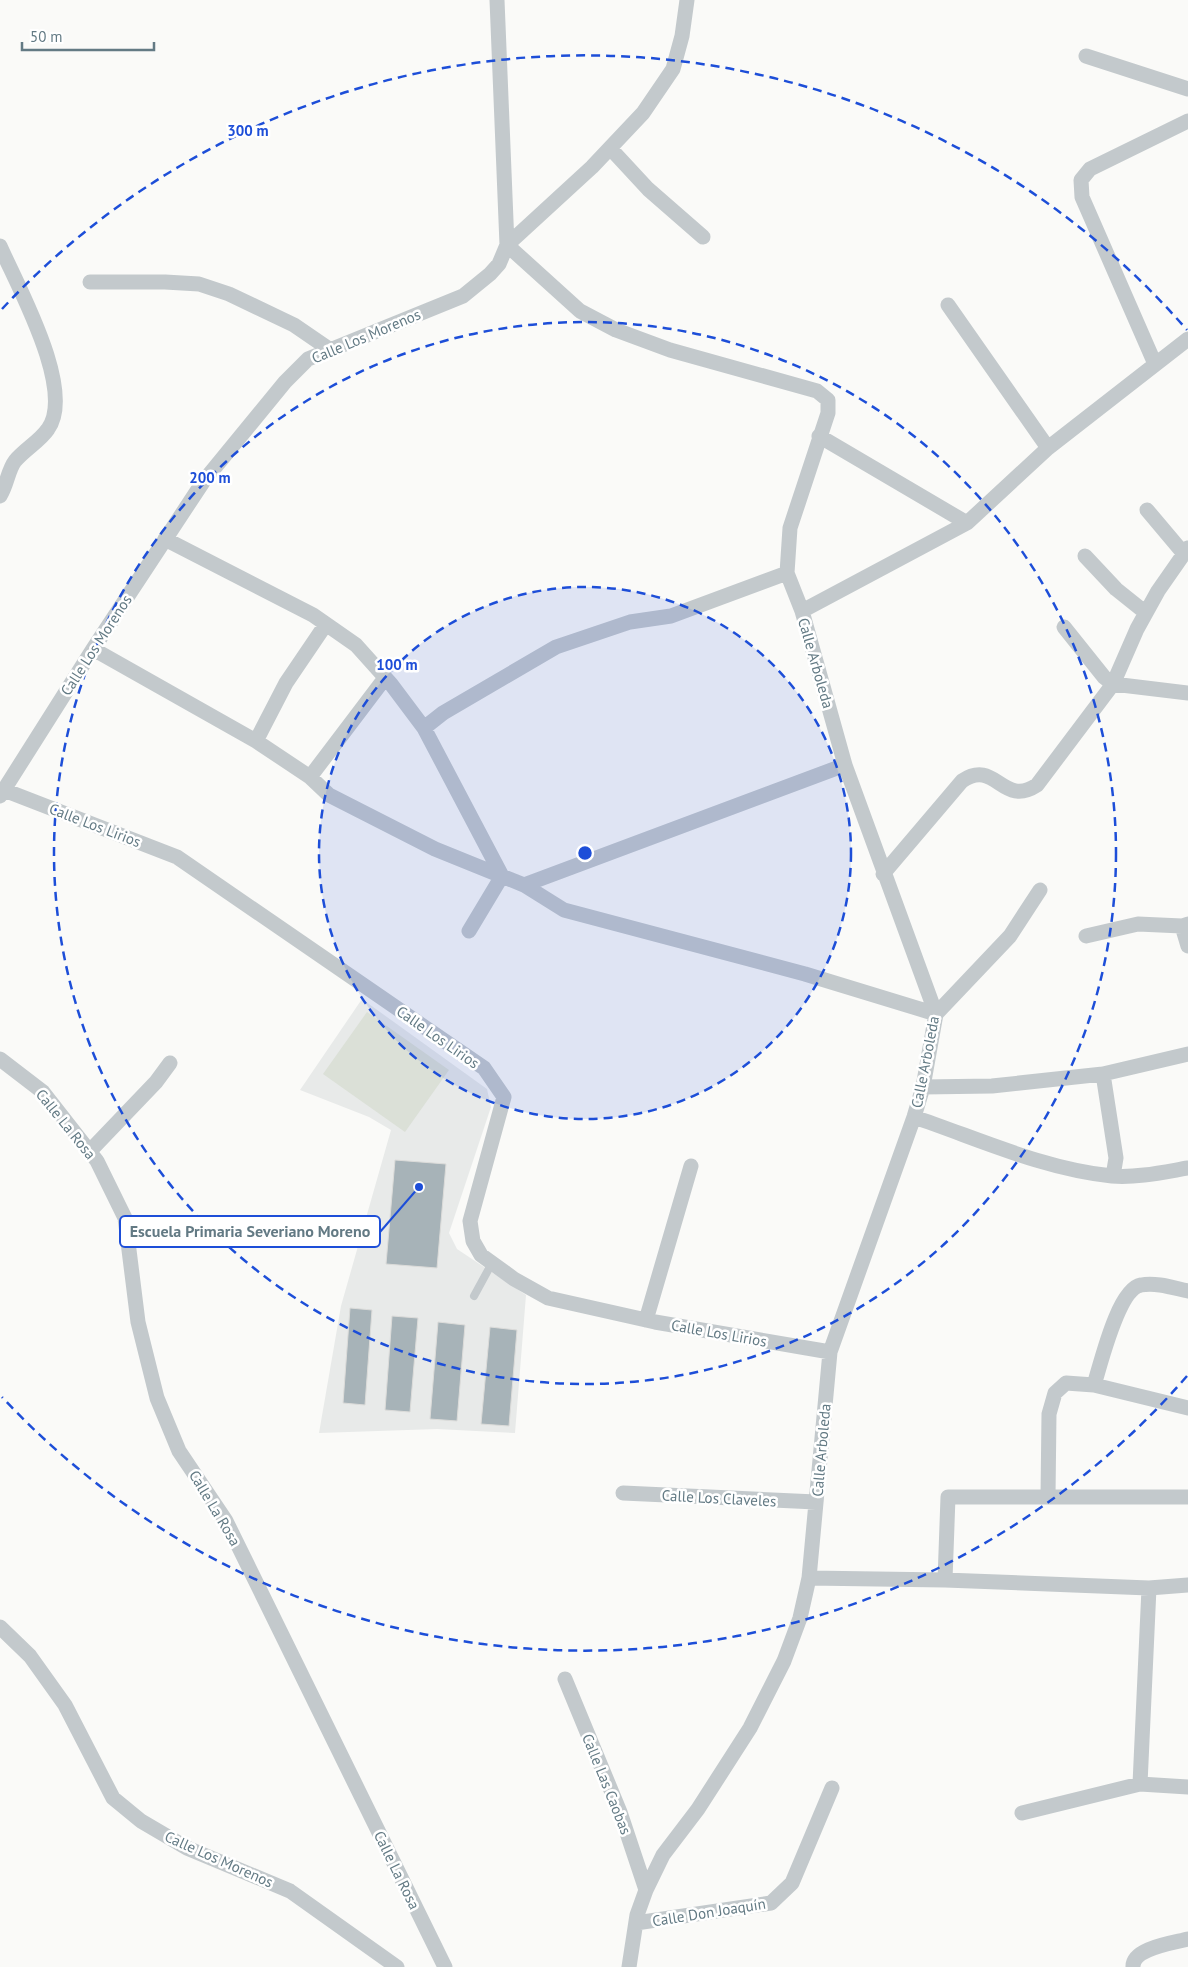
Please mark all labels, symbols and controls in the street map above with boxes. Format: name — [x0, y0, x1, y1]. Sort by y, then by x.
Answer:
scale bar — [22, 20, 155, 52]
text: 50 m — [30, 27, 63, 46]
text: 300 m — [227, 121, 269, 140]
street label: Calle Los Morenos — [309, 304, 423, 368]
text: 200 m — [189, 468, 231, 487]
street label: Calle Los Morenos — [56, 591, 136, 699]
street label: Calle Arboleda — [794, 616, 838, 710]
text: 100 m — [376, 655, 418, 674]
street label: Calle Los Lirios — [46, 799, 144, 851]
centre of rings — [576, 844, 594, 862]
street label: Calle Los Lirios — [393, 1002, 483, 1072]
street label: Calle Arboleda — [907, 1014, 943, 1110]
street label: Calle La Rosa — [32, 1085, 100, 1163]
callout: Escuela Primaria Severiano Moreno — [120, 1216, 380, 1247]
text: Escuela Primaria Severiano Moreno — [130, 1221, 371, 1241]
street label: Calle Los Lirios — [670, 1315, 768, 1351]
street label: Calle Arboleda — [807, 1403, 835, 1497]
street label: Calle La Rosa — [185, 1467, 245, 1549]
street label: Calle Los Claveles — [661, 1486, 777, 1510]
street label: Calle Las Caobas — [578, 1731, 636, 1837]
street label: Calle Los Morenos — [162, 1827, 276, 1891]
street label: Calle La Rosa — [370, 1828, 424, 1912]
street label: Calle Don Joaquín — [651, 1894, 767, 1930]

